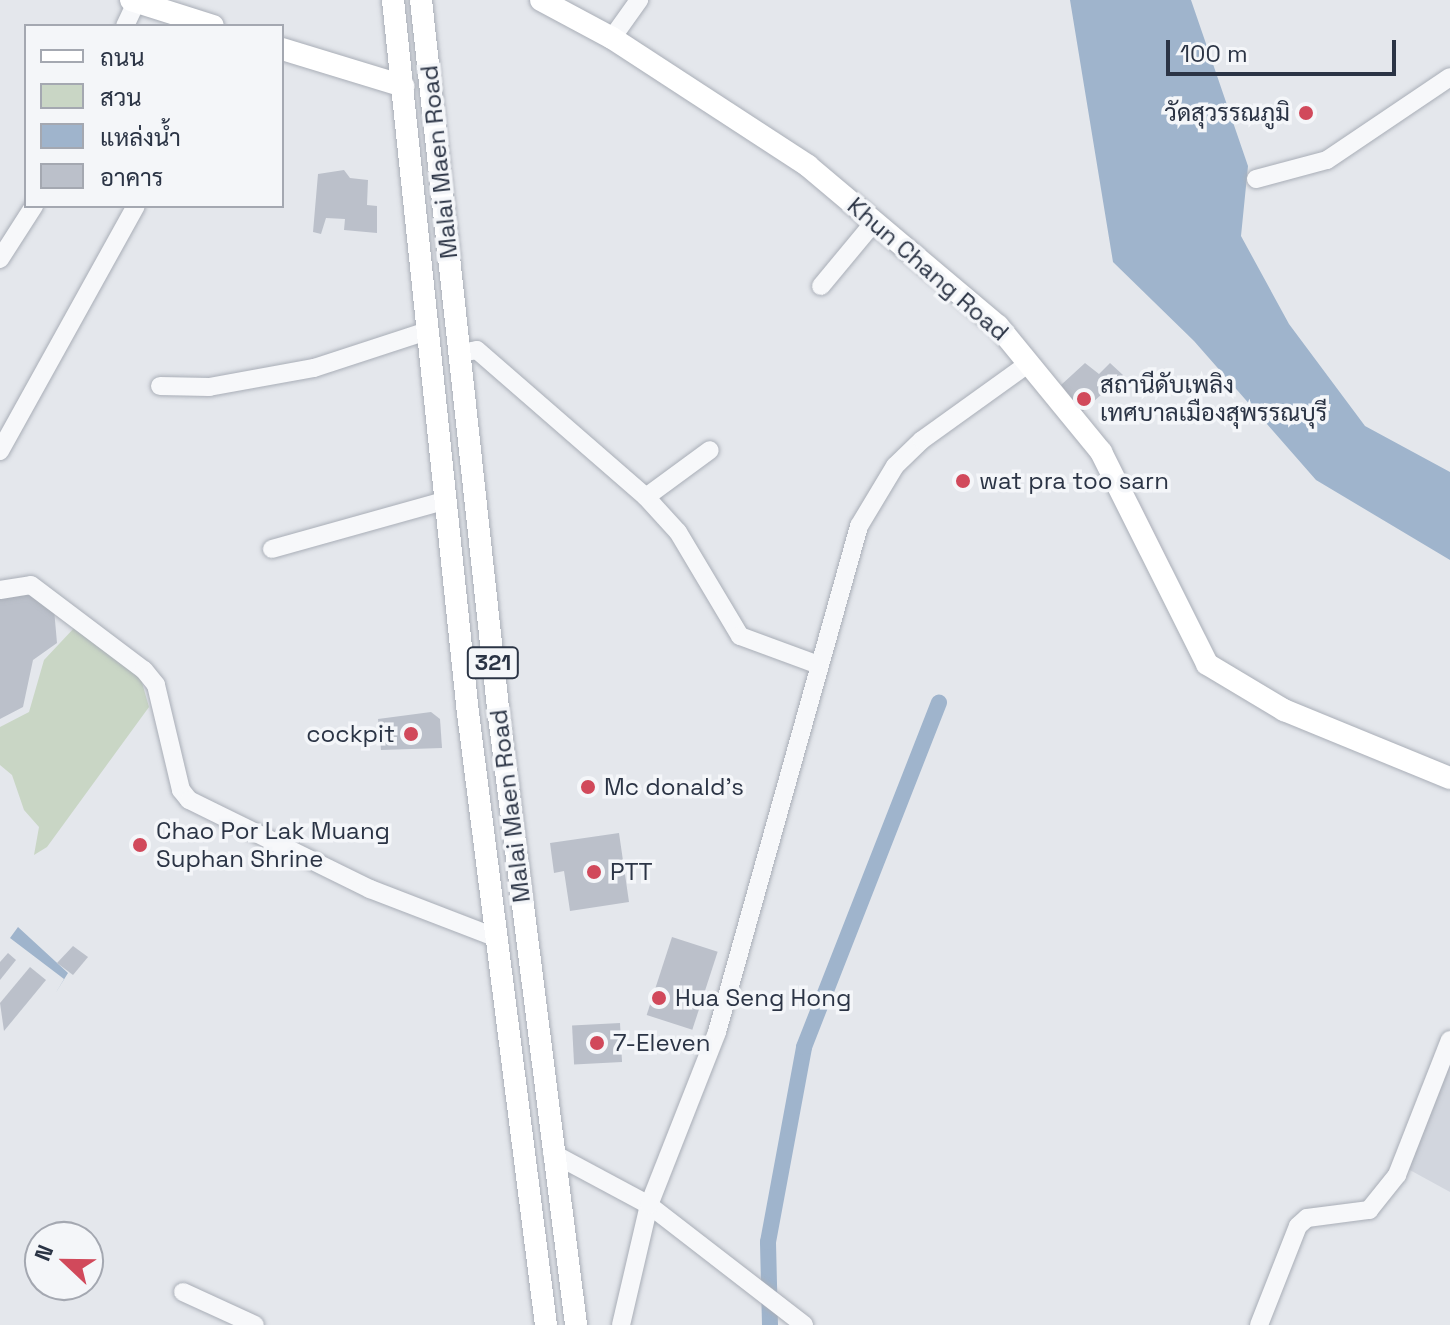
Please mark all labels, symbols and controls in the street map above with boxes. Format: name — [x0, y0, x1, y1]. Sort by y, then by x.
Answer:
legend — [24, 24, 284, 208]
scale bar — [1170, 24, 1400, 74]
text: 100 m — [1180, 38, 1248, 69]
text: ถนน — [100, 42, 145, 73]
street label: Malai Maen Road — [415, 64, 463, 260]
text: สวน — [100, 82, 142, 113]
place label: วัดสุวรรณภูมิ — [1165, 99, 1290, 127]
marker: วัดสุวรรณภูมิ — [1297, 104, 1315, 122]
text: แหล่งน้ำ — [100, 122, 181, 153]
text: อาคาร — [100, 162, 163, 193]
street label: Khun Chang Road — [842, 191, 1014, 347]
place label: สถานีดับเพลิง เทศบาลเมืองสุพรรณบุรี — [1100, 371, 1327, 427]
marker: สถานีดับเพลิง เทศบาลเมืองสุพรรณบุรี — [1075, 390, 1093, 408]
place label: wat pra too sarn — [979, 467, 1169, 495]
marker: wat pra too sarn — [954, 472, 972, 490]
road number: 321 — [465, 645, 521, 681]
street label: Malai Maen Road — [484, 708, 536, 904]
place label: cockpit — [306, 720, 395, 748]
marker: cockpit — [402, 725, 420, 743]
place label: Mc donald's — [604, 773, 744, 801]
marker: Mc donald's — [579, 778, 597, 796]
place label: Chao Por Lak Muang Suphan Shrine — [156, 817, 390, 873]
marker: Chao Por Lak Muang Suphan Shrine — [131, 836, 149, 854]
place label: PTT — [610, 858, 653, 886]
marker: PTT — [585, 863, 603, 881]
place label: Hua Seng Hong — [675, 984, 851, 1012]
marker: Hua Seng Hong — [650, 989, 668, 1007]
place label: 7-Eleven — [613, 1029, 711, 1057]
marker: 7-Eleven — [588, 1034, 606, 1052]
north arrow — [24, 1221, 104, 1301]
text: N — [28, 1241, 59, 1265]

